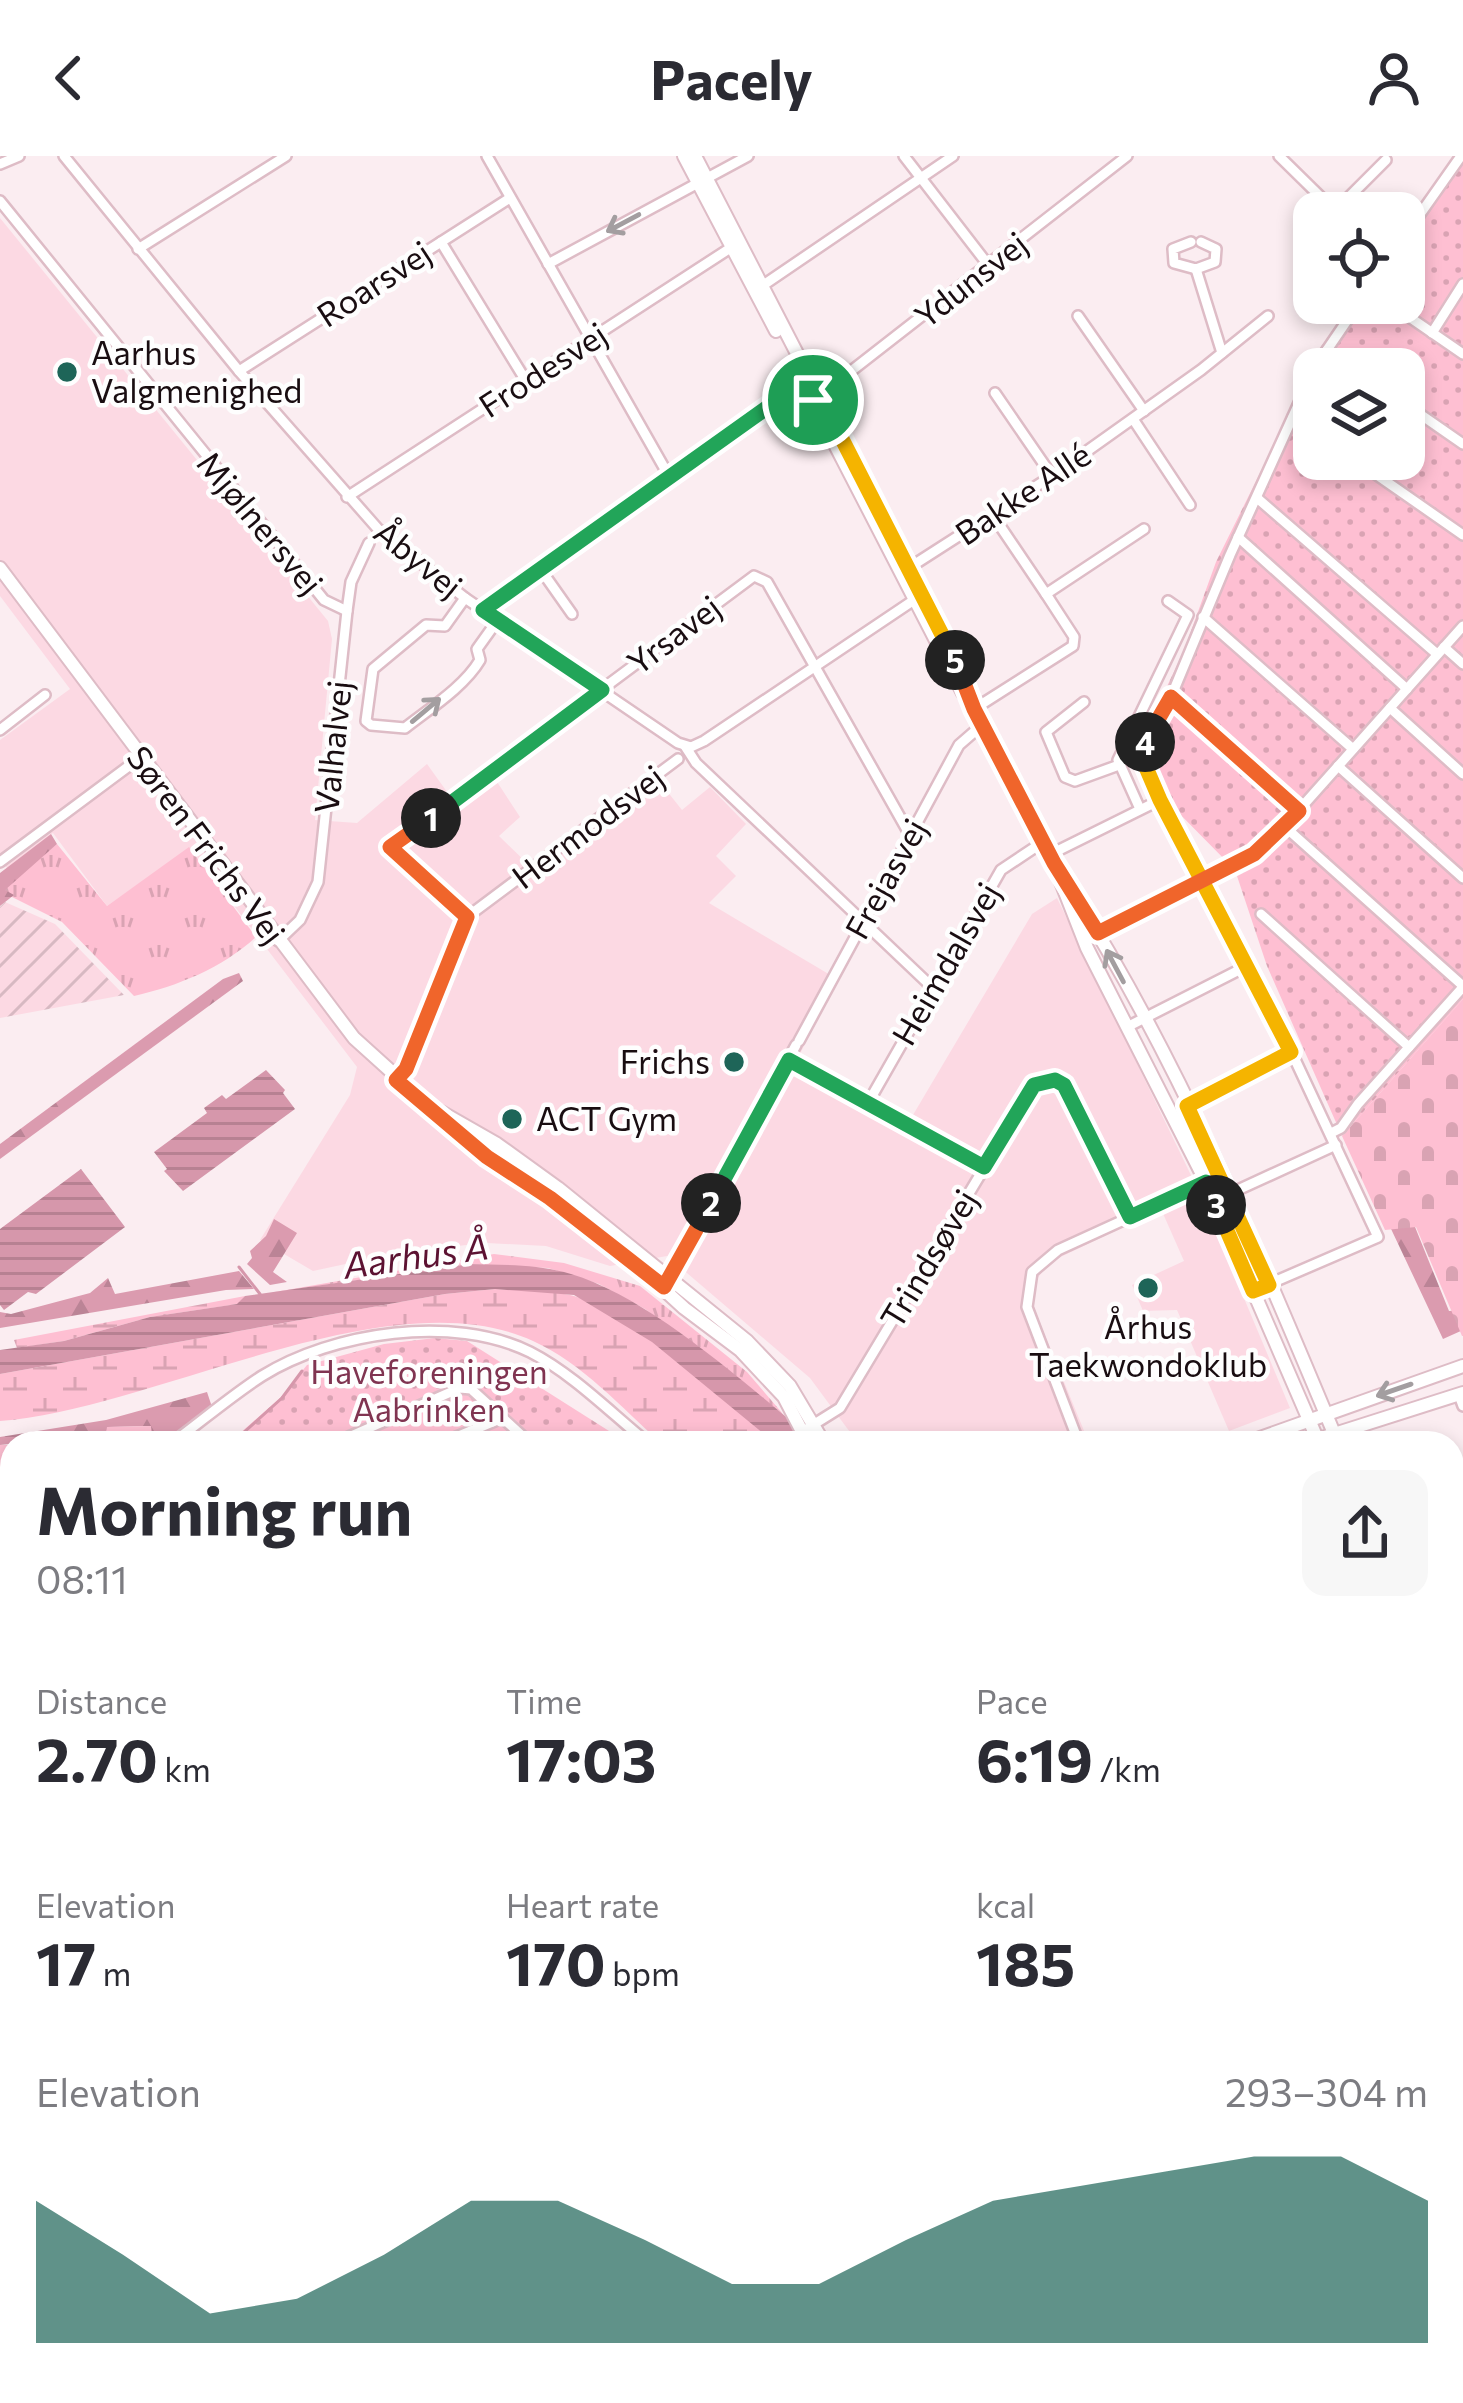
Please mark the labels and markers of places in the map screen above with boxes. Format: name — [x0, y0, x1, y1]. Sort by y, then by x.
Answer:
place label: Aarhus Valgmenighed — [91, 331, 302, 410]
pin — [762, 349, 864, 451]
marker: Aarhus Valgmenighed — [54, 359, 80, 385]
pin: 5 — [925, 630, 985, 690]
pin: 4 — [1115, 712, 1175, 772]
pin: 1 — [401, 788, 461, 848]
place label: Frichs — [620, 1040, 710, 1081]
marker: Frichs — [721, 1049, 747, 1075]
place label: ACT Gym — [536, 1097, 677, 1138]
marker: ACT Gym — [499, 1106, 525, 1132]
pin: 2 — [681, 1173, 741, 1233]
pin: 3 — [1186, 1175, 1246, 1235]
marker: Århus Taekwondoklub — [1135, 1275, 1161, 1301]
place label: Århus Taekwondoklub — [1029, 1305, 1267, 1384]

